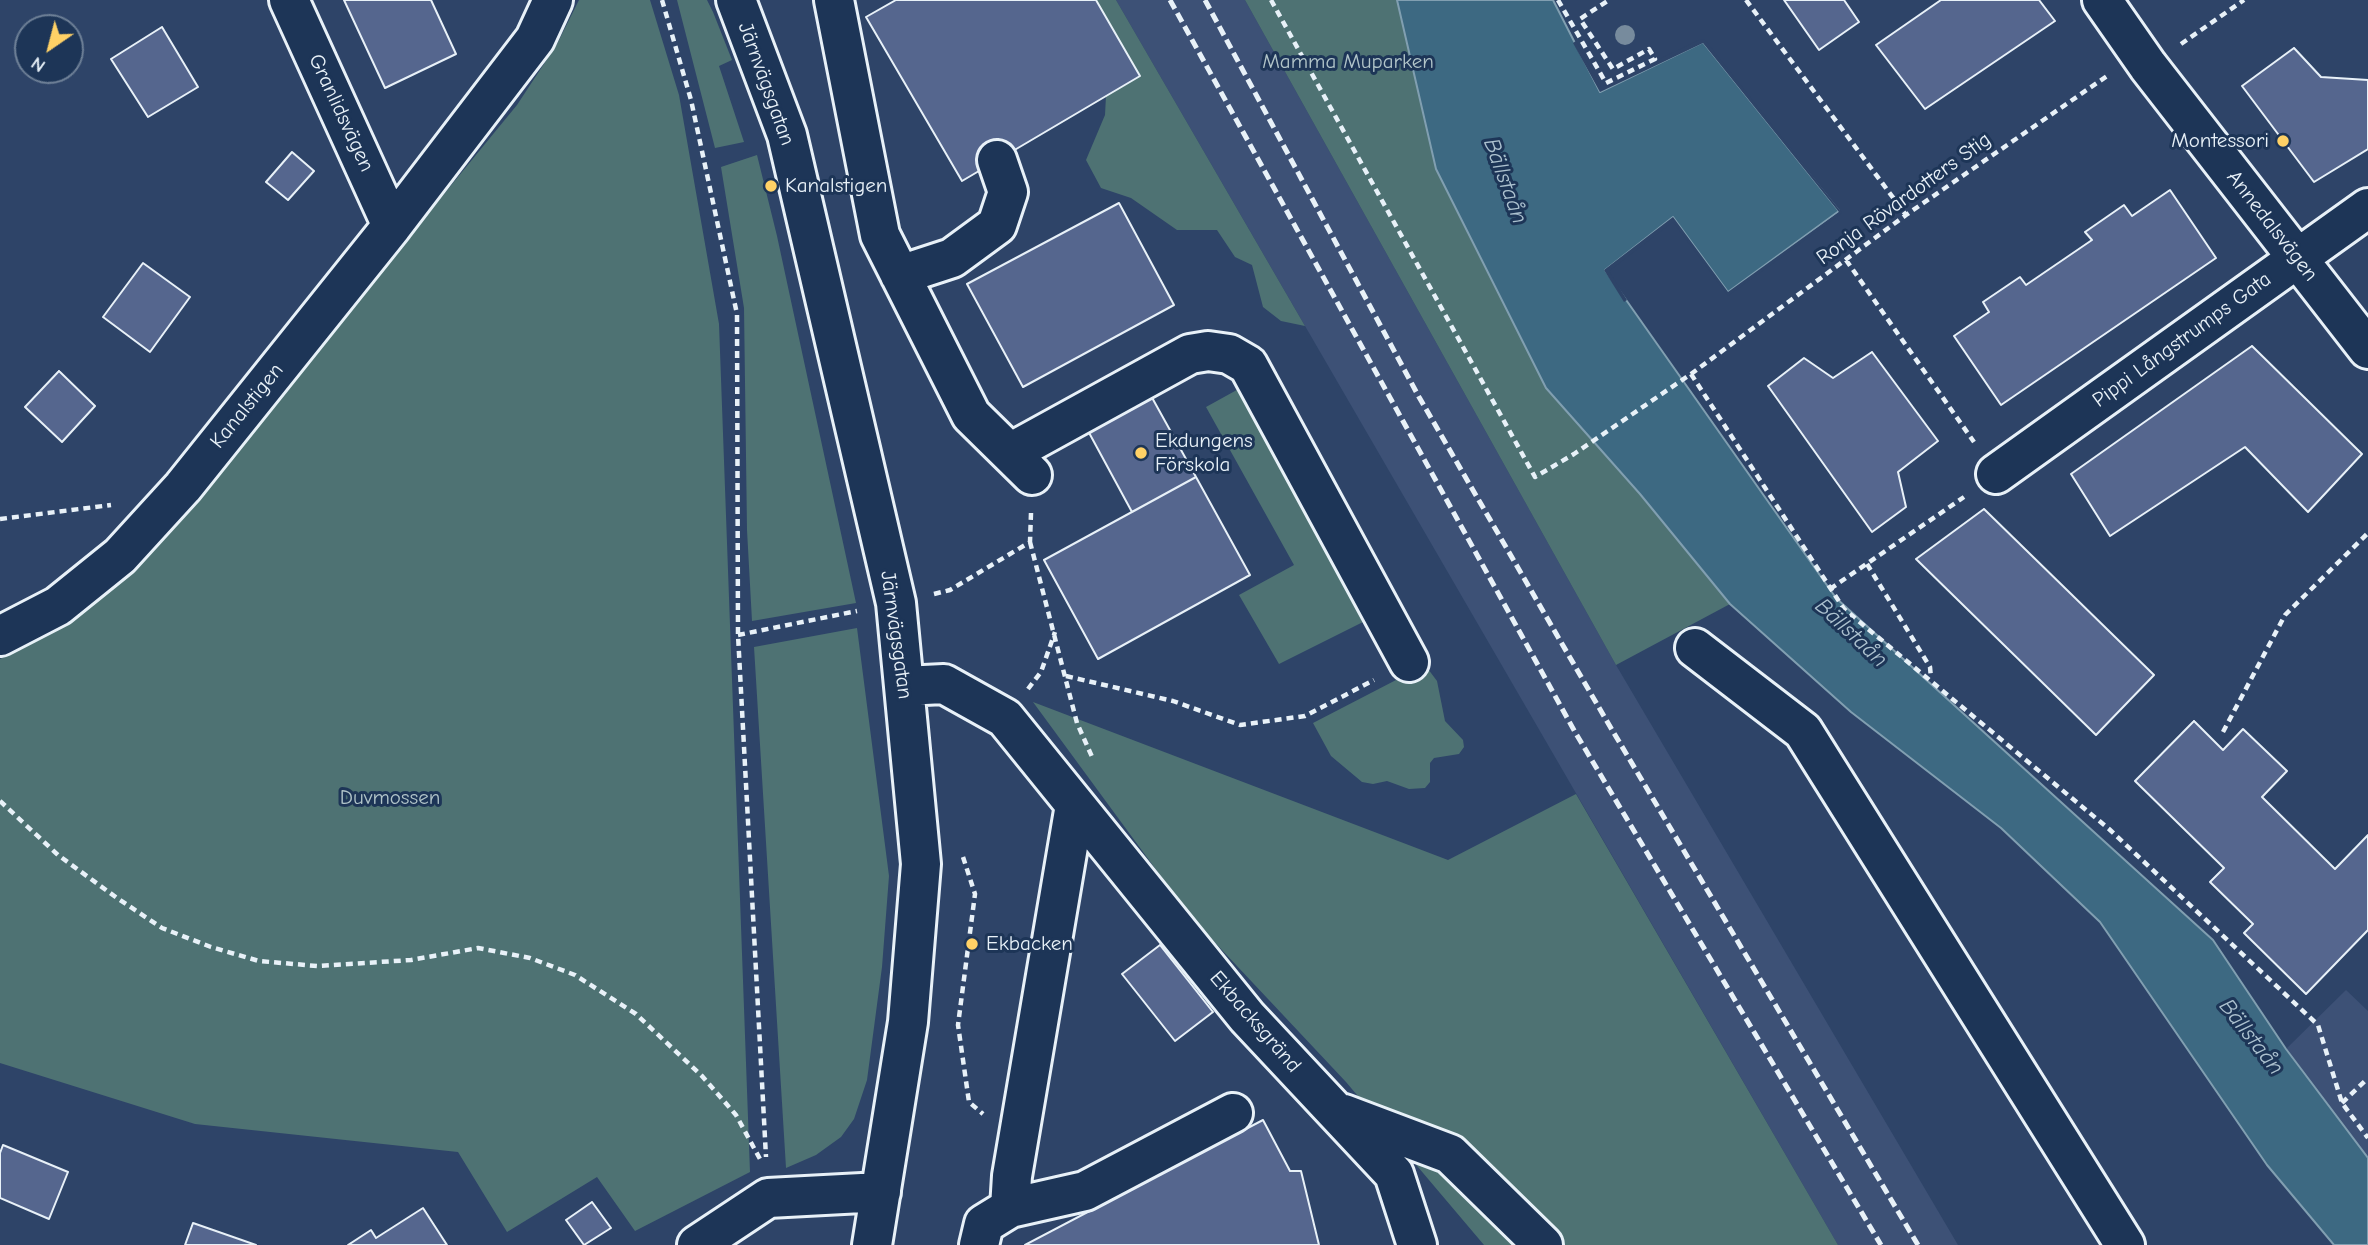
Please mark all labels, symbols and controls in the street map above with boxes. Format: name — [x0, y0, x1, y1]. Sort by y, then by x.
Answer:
north arrow — [14, 14, 84, 84]
street label: Järnvägsgatan — [732, 19, 800, 149]
park label: Mamma Muparken — [1262, 49, 1434, 75]
street label: Granlidsvägen — [303, 50, 379, 176]
text: N — [27, 52, 49, 77]
street label: Ronja Rövardotters Stig — [1812, 127, 1996, 271]
place label: Montessori — [2171, 128, 2269, 154]
marker: Montessori — [2275, 133, 2291, 149]
water label: Bällstaån — [1477, 134, 1533, 228]
street label: Annedalsvägen — [2221, 166, 2323, 286]
place label: Kanalstigen — [785, 173, 887, 199]
marker: Kanalstigen — [763, 178, 779, 194]
street label: Pippi Långstrumps Gata — [2088, 267, 2276, 413]
street label: Kanalstigen — [205, 358, 289, 454]
place label: Ekdungens Förskola — [1155, 428, 1253, 478]
marker: Ekdungens Förskola — [1133, 445, 1149, 461]
street label: Järnvägsgatan — [875, 569, 917, 701]
water label: Bällstaån — [1809, 593, 1893, 673]
park label: Duvmossen — [340, 785, 440, 811]
place label: Ekbacken — [986, 931, 1073, 957]
marker: Ekbacken — [964, 936, 980, 952]
street label: Ekbacksgränd — [1204, 966, 1306, 1078]
water label: Bällstaån — [2213, 993, 2289, 1081]

